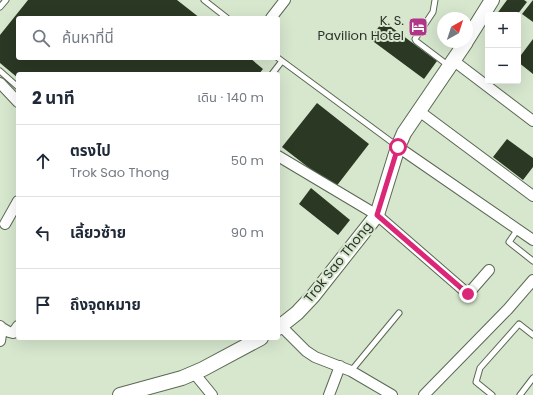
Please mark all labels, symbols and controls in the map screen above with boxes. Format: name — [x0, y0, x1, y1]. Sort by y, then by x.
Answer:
place label: K. S. Pavilion Hotel — [317, 11, 404, 45]
north arrow — [437, 12, 473, 48]
map controls — [485, 12, 521, 84]
button: + — [485, 12, 521, 48]
search box — [16, 16, 280, 60]
hotel icon: K. S. Pavilion Hotel — [407, 16, 429, 38]
icon: search — [30, 27, 52, 49]
text: ค้นหาที่นี่ — [62, 27, 114, 48]
button: − — [485, 48, 521, 84]
text: 2 นาที — [32, 86, 75, 110]
text: เดิน · 140 m — [197, 88, 264, 107]
route start — [389, 138, 407, 156]
text: ตรงไป — [70, 140, 111, 161]
icon: ahead — [32, 150, 54, 172]
text: 50 m — [231, 151, 264, 170]
text: Trok Sao Thong — [70, 163, 169, 182]
street label: Trok Sao Thong — [299, 217, 377, 307]
icon: left — [32, 222, 54, 244]
text: เลี้ยวซ้าย — [70, 222, 126, 243]
text: 90 m — [231, 223, 264, 242]
route end — [459, 285, 477, 303]
icon: arrive — [32, 294, 54, 316]
text: ถึงจุดหมาย — [70, 294, 141, 315]

